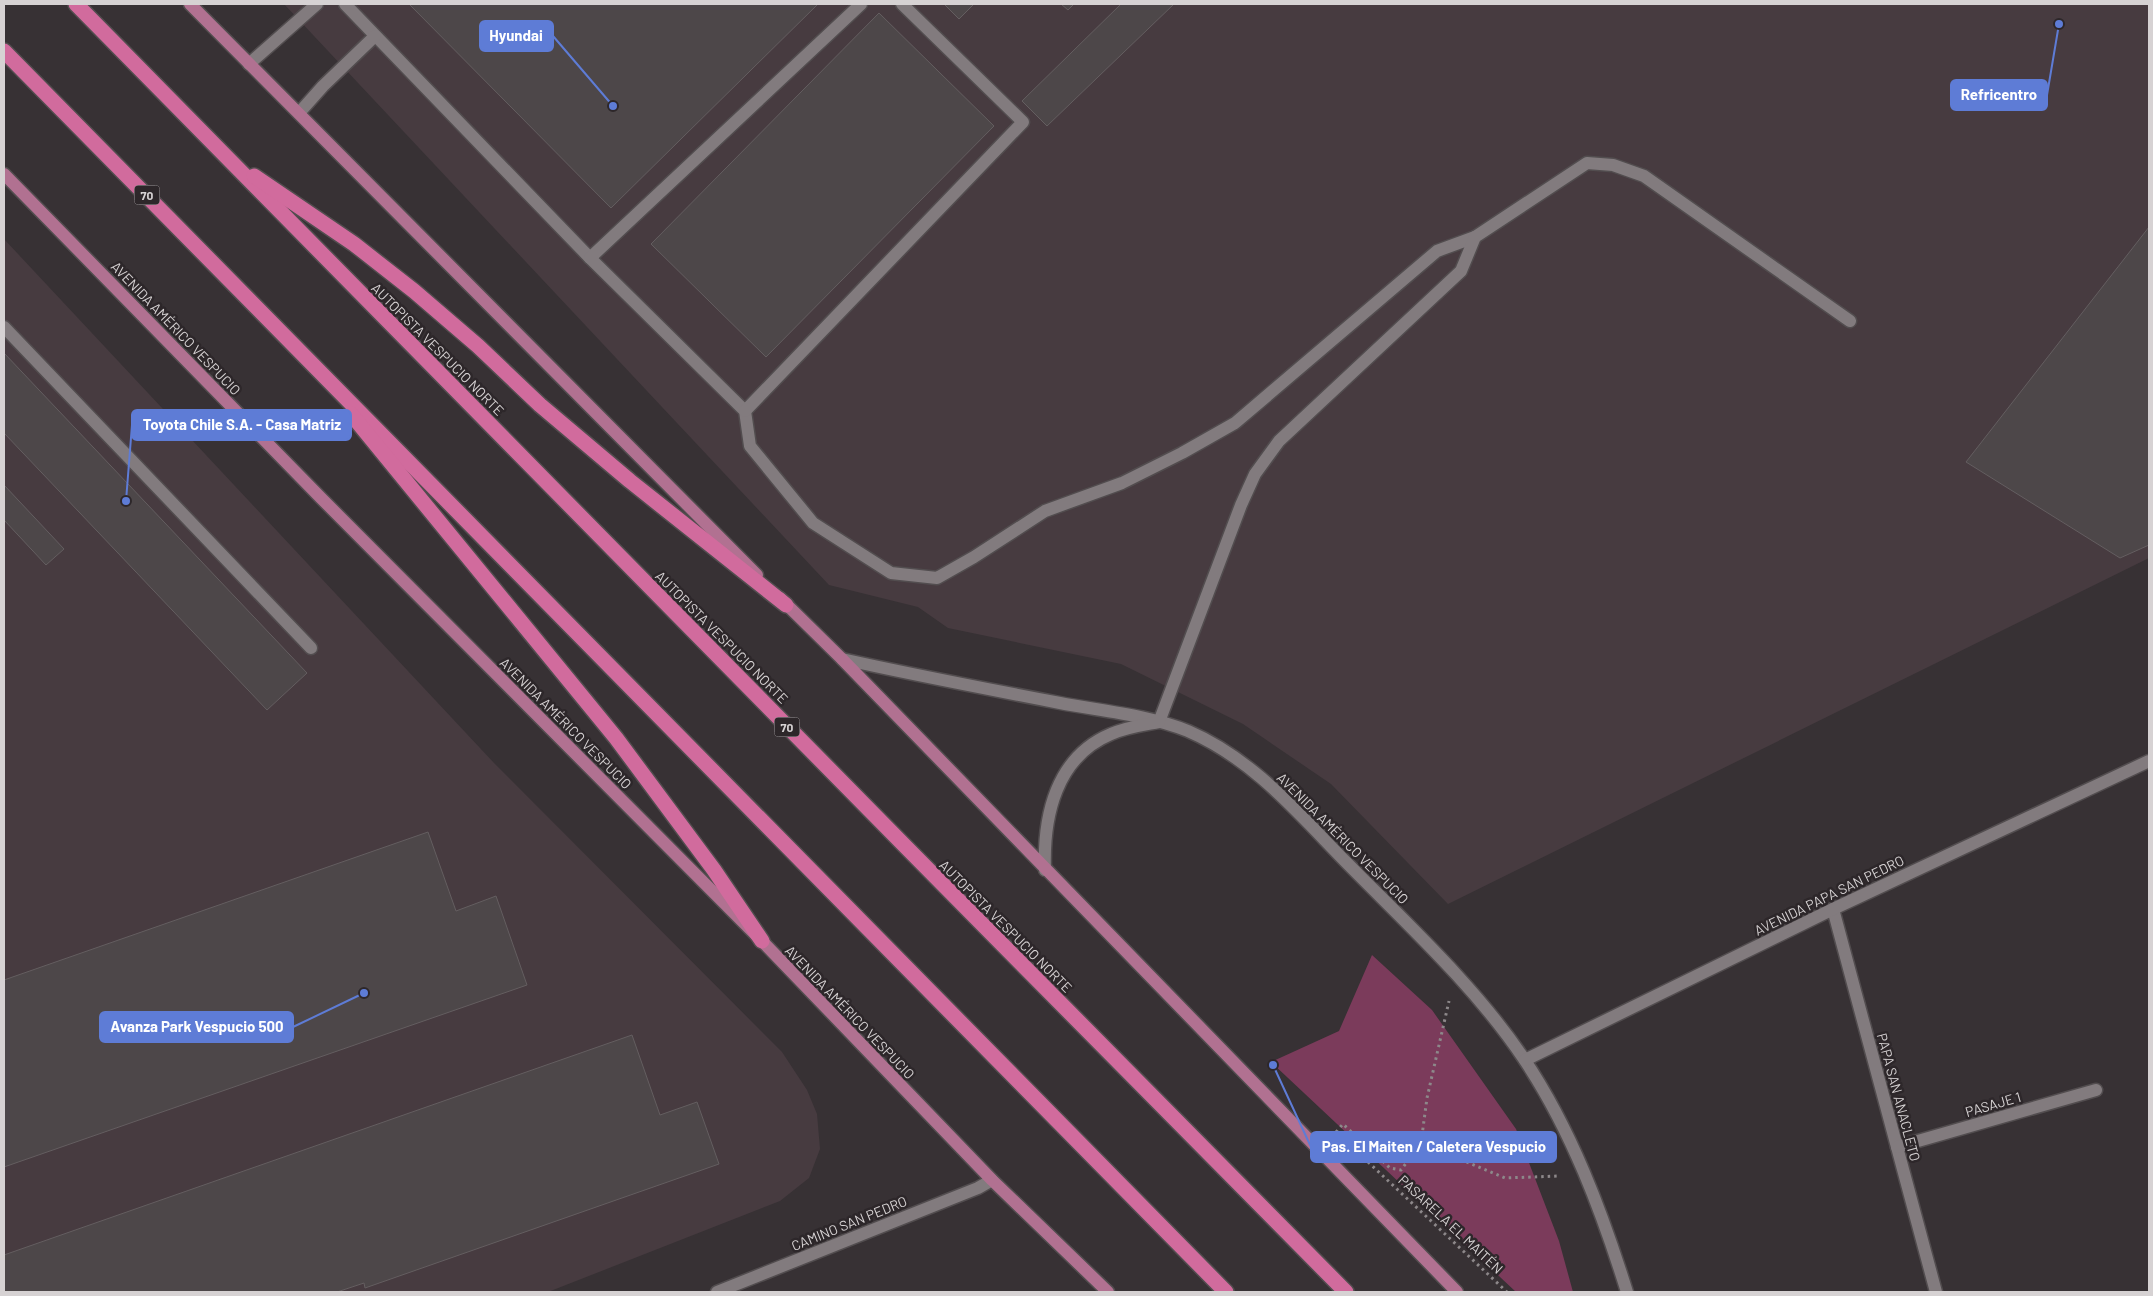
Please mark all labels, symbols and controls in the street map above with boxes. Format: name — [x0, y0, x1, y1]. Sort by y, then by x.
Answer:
callout: Hyundai — [480, 21, 553, 51]
text: Hyundai — [489, 26, 543, 44]
callout: Refricentro — [1951, 80, 2047, 110]
text: Refricentro — [1961, 85, 2037, 103]
road number: 70 — [134, 186, 160, 204]
street label: AVENIDA AMÉRICO VESPUCIO — [108, 258, 244, 398]
street label: AUTOPISTA VESPUCIO NORTE — [368, 279, 508, 419]
callout: Toyota Chile S.A. - Casa Matriz — [132, 410, 351, 440]
text: Toyota Chile S.A. - Casa Matriz — [143, 415, 341, 433]
street label: AUTOPISTA VESPUCIO NORTE — [652, 567, 792, 707]
street label: AVENIDA AMÉRICO VESPUCIO — [497, 654, 635, 792]
road number: 70 — [774, 718, 800, 736]
street label: AVENIDA AMÉRICO VESPUCIO — [1274, 769, 1412, 907]
street label: AVENIDA PAPA SAN PEDRO — [1751, 851, 1907, 939]
street label: AUTOPISTA VESPUCIO NORTE — [936, 856, 1076, 996]
street label: AVENIDA AMÉRICO VESPUCIO — [782, 942, 918, 1082]
callout: Avanza Park Vespucio 500 — [100, 1012, 293, 1042]
text: Avanza Park Vespucio 500 — [110, 1017, 284, 1035]
street label: PAPA SAN ANACLETO — [1874, 1031, 1924, 1163]
street label: PASAJE 1 — [1963, 1088, 2023, 1120]
callout: Pas. El Maiten / Caletera Vespucio — [1311, 1132, 1556, 1162]
text: Pas. El Maiten / Caletera Vespucio — [1322, 1137, 1546, 1155]
street label: PASARELA EL MAITÉN — [1395, 1171, 1507, 1277]
street label: CAMINO SAN PEDRO — [789, 1192, 909, 1254]

